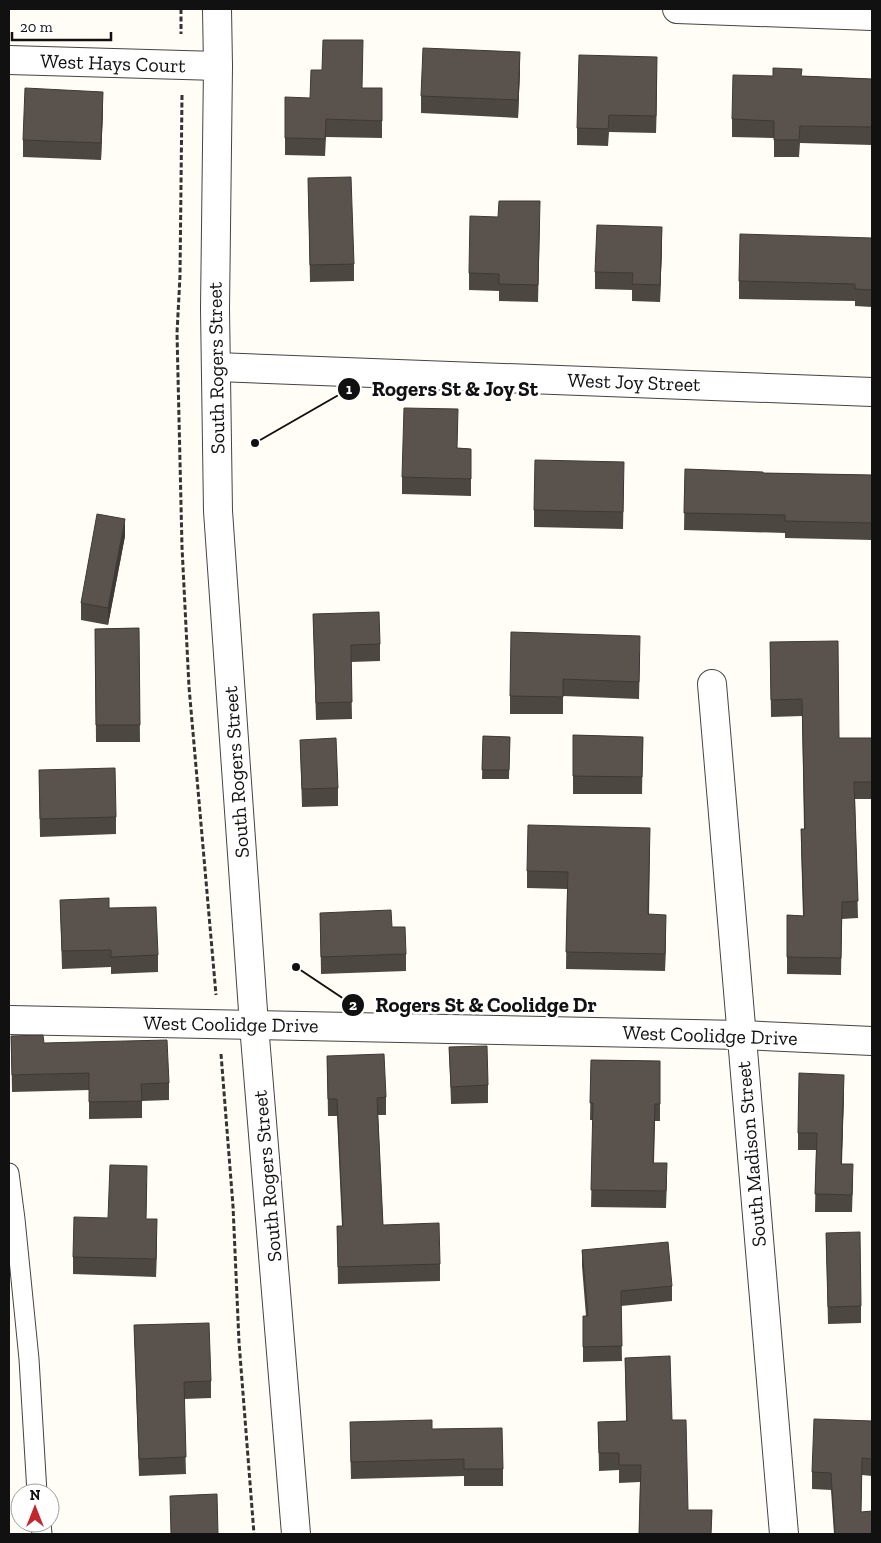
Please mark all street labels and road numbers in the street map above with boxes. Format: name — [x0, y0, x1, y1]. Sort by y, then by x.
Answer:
street label: West Hays Court — [40, 48, 187, 78]
street label: South Rogers Street — [202, 281, 230, 454]
street label: West Joy Street — [567, 368, 701, 396]
street label: South Rogers Street — [218, 685, 254, 859]
street label: West Coolidge Drive — [143, 1010, 319, 1038]
street label: West Coolidge Drive — [622, 1020, 798, 1050]
street label: South Madison Street — [731, 1059, 771, 1248]
street label: South Rogers Street — [247, 1089, 286, 1263]

